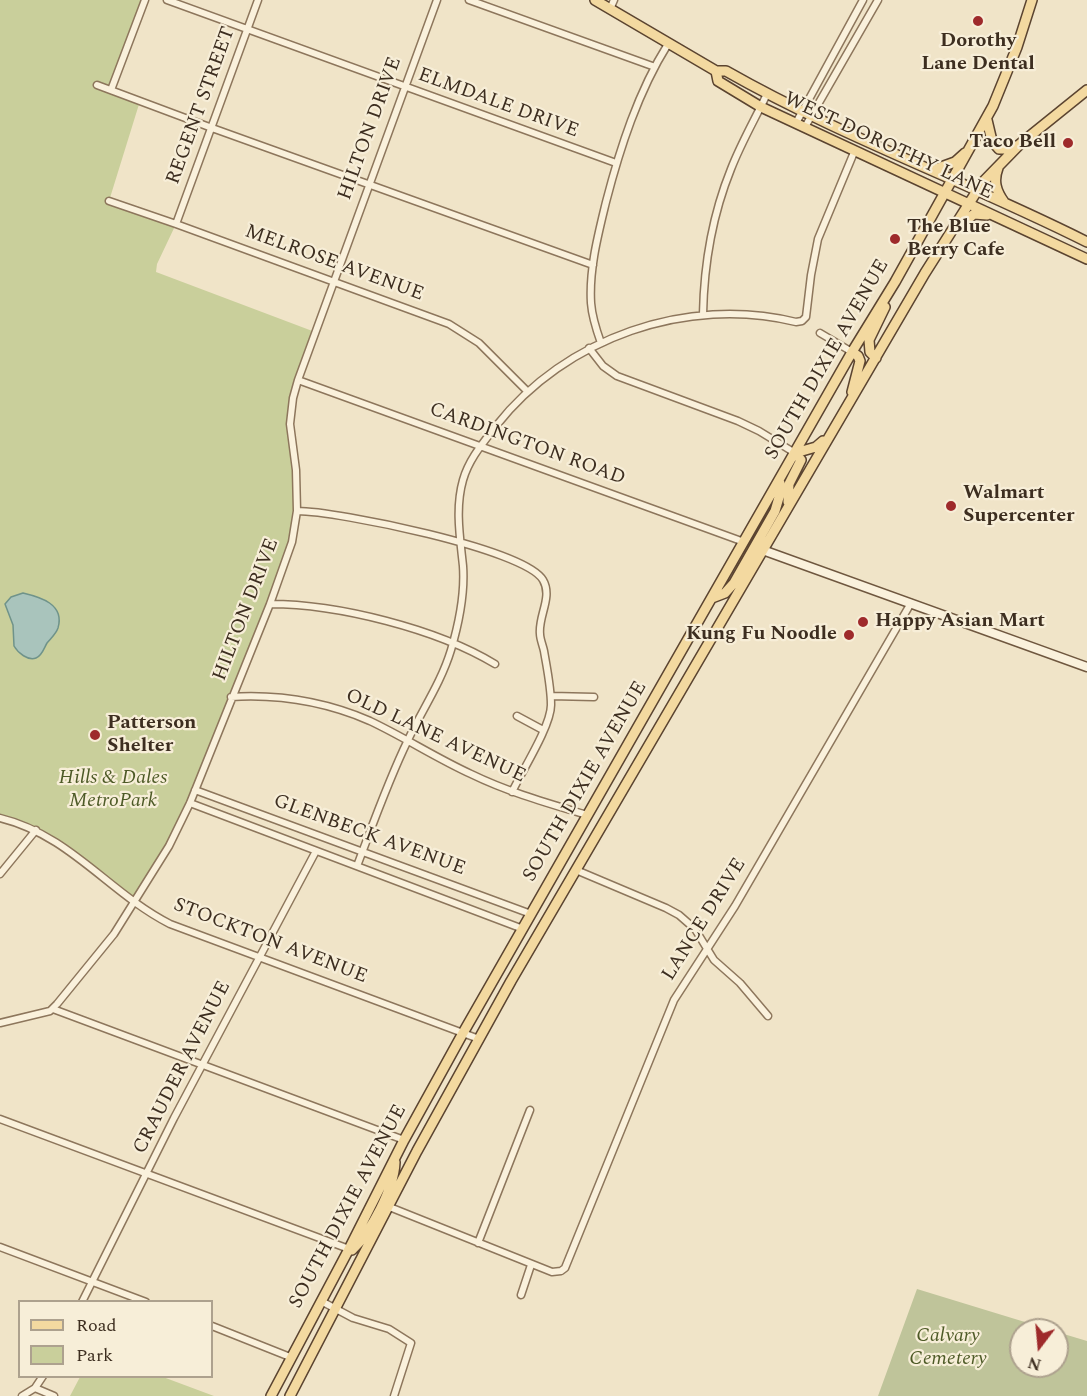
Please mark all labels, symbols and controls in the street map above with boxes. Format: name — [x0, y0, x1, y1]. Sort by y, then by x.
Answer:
marker: Dorothy Lane Dental — [971, 14, 985, 28]
street label: REGENT STREET — [162, 24, 242, 188]
place label: Dorothy Lane Dental — [921, 30, 1035, 77]
street label: HILTON DRIVE — [334, 54, 408, 204]
street label: ELMDALE DRIVE — [414, 64, 582, 144]
street label: WEST DOROTHY LANE — [780, 88, 996, 206]
place label: Taco Bell — [969, 131, 1056, 155]
marker: Taco Bell — [1061, 136, 1075, 150]
place label: The Blue Berry Cafe — [907, 216, 1005, 263]
street label: MELROSE AVENUE — [241, 220, 427, 308]
marker: The Blue Berry Cafe — [888, 232, 902, 246]
street label: SOUTH DIXIE AVENUE — [761, 256, 895, 464]
street label: CARDINGTON ROAD — [426, 398, 628, 492]
place label: Walmart Supercenter — [963, 482, 1075, 529]
marker: Walmart Supercenter — [944, 499, 958, 513]
street label: HILTON DRIVE — [209, 535, 285, 685]
place label: Happy Asian Mart — [875, 610, 1045, 634]
marker: Happy Asian Mart — [856, 615, 870, 629]
place label: Kung Fu Noodle — [686, 623, 837, 647]
marker: Kung Fu Noodle — [842, 628, 856, 642]
street label: SOUTH DIXIE AVENUE — [519, 678, 653, 886]
street label: OLD LANE AVENUE — [341, 685, 529, 789]
place label: Patterson Shelter — [107, 712, 196, 759]
marker: Patterson Shelter — [88, 728, 102, 742]
park label: Hills & Dales MetroPark — [59, 767, 167, 814]
street label: GLENBECK AVENUE — [270, 790, 468, 882]
street label: LANCE DRIVE — [658, 854, 752, 986]
street label: STOCKTON AVENUE — [170, 894, 370, 990]
street label: CRAUDER AVENUE — [129, 977, 237, 1159]
street label: SOUTH DIXIE AVENUE — [285, 1101, 413, 1313]
legend — [18, 1300, 213, 1378]
text: Road — [76, 1312, 117, 1339]
north arrow — [1009, 1318, 1069, 1378]
park label: Calvary Cemetery — [909, 1325, 987, 1372]
text: Park — [76, 1342, 113, 1369]
text: N — [1025, 1350, 1044, 1377]

